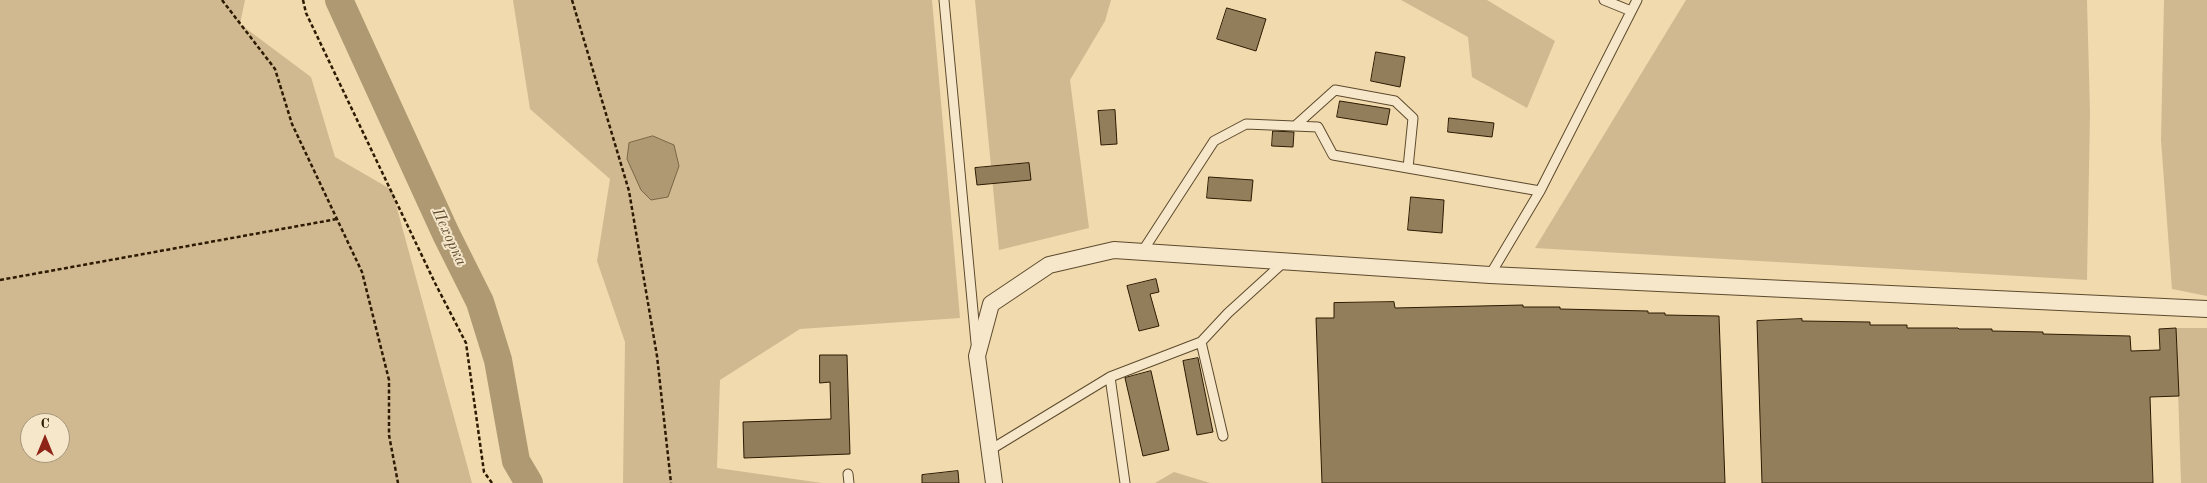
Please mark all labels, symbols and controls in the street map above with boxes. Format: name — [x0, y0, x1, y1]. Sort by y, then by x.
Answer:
water label: Пехорка — [427, 205, 471, 269]
north arrow — [20, 413, 70, 463]
text: С — [40, 417, 50, 431]

